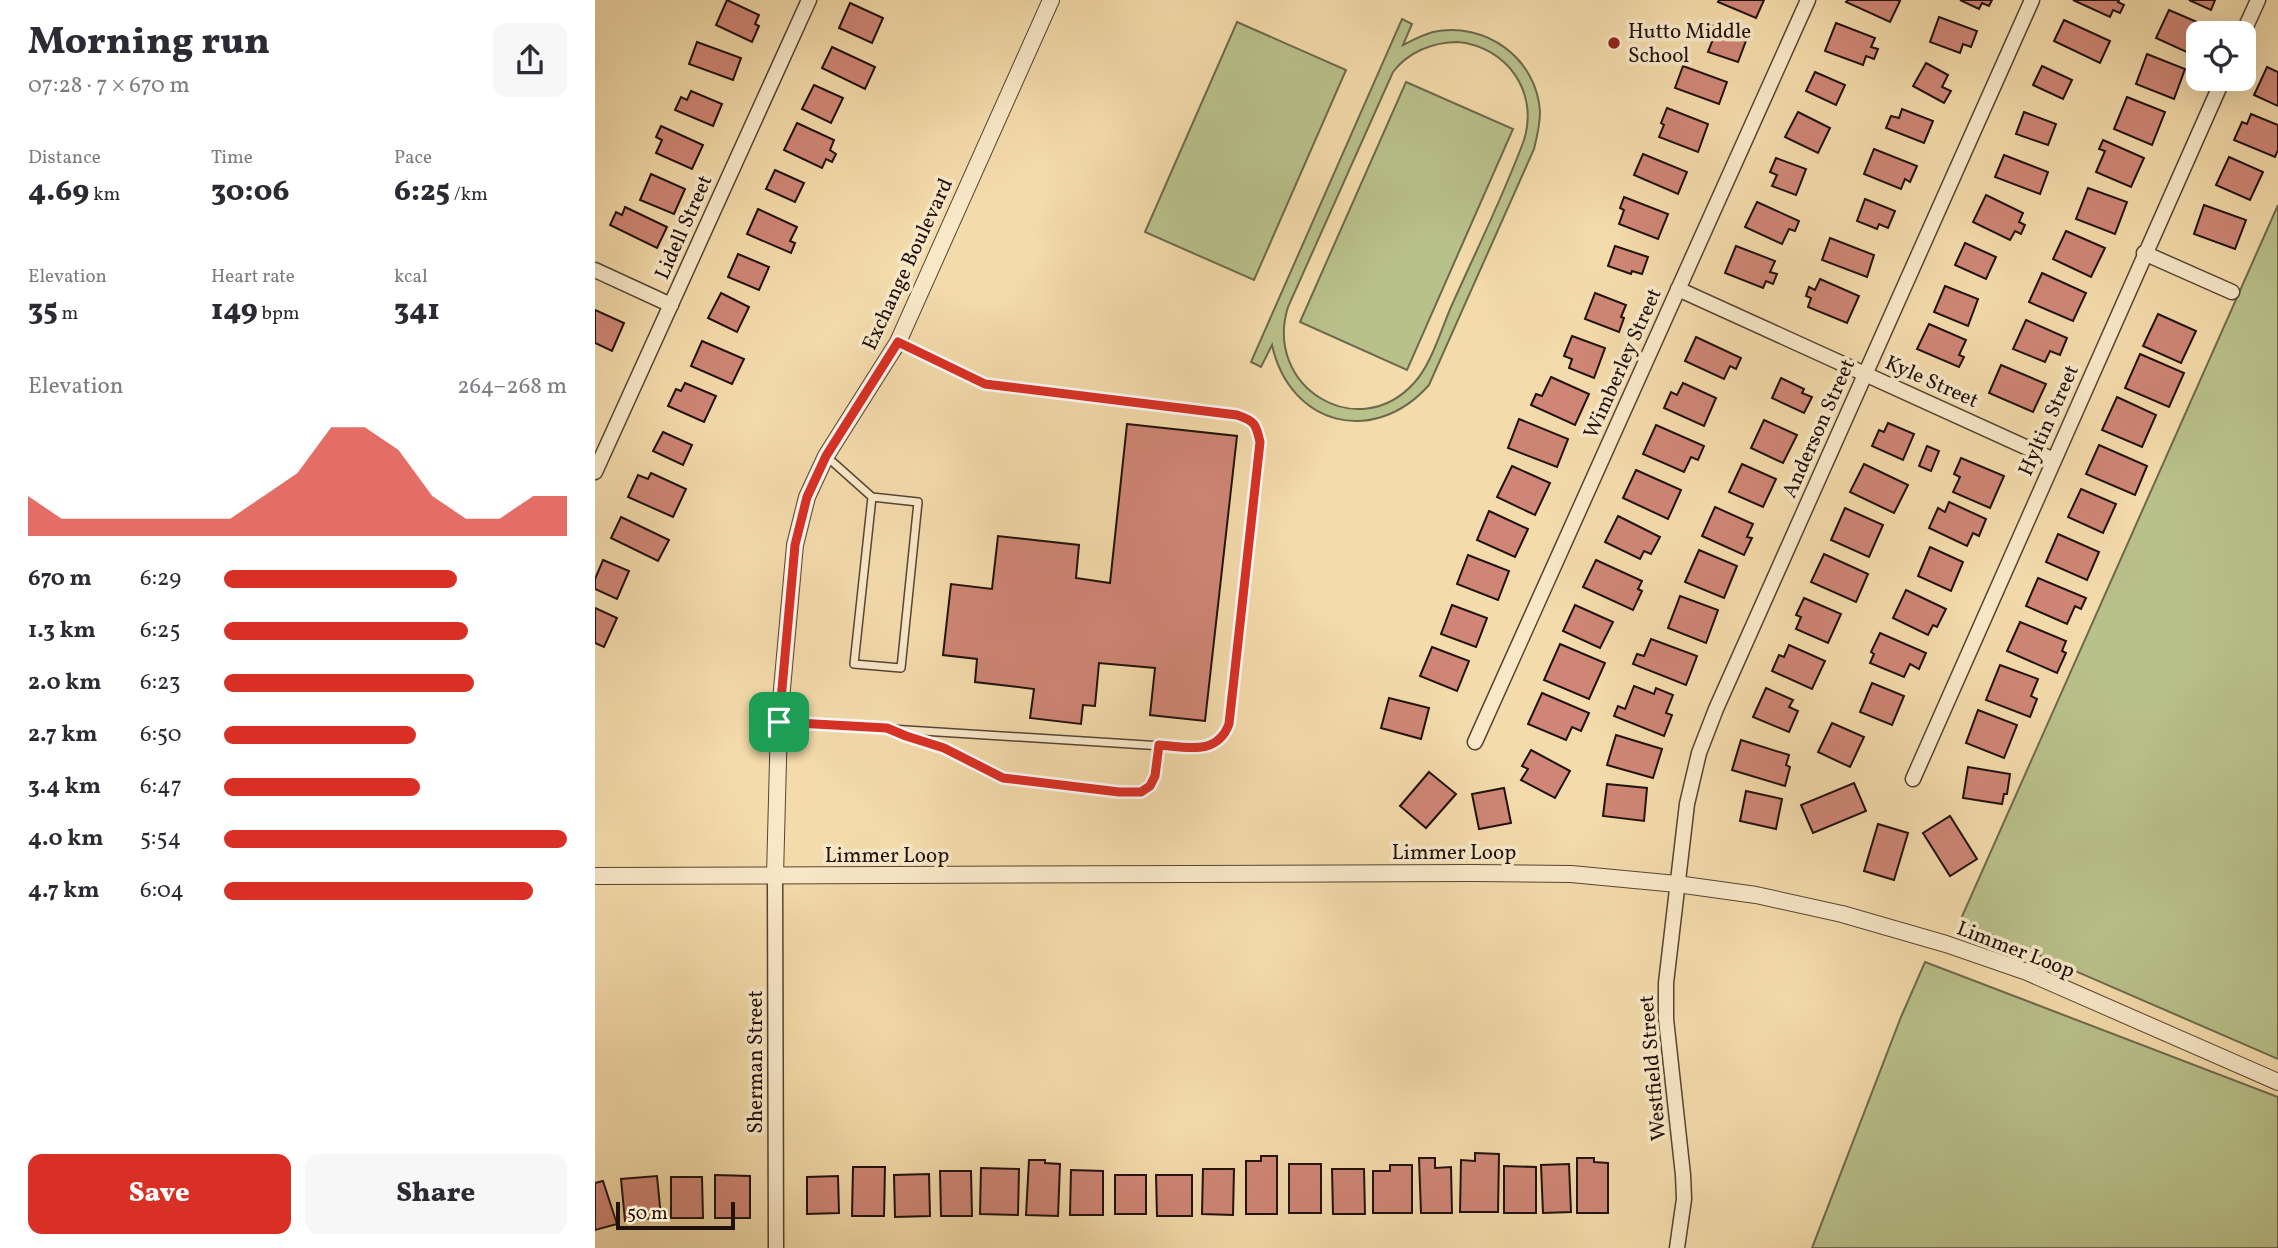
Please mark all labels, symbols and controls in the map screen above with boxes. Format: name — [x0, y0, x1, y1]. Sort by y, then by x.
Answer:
text: Morning run — [28, 17, 270, 70]
place label: Hutto Middle School — [1628, 18, 1751, 71]
map controls — [2186, 21, 2256, 91]
button: locate — [2186, 21, 2256, 91]
button: share — [493, 23, 567, 97]
marker: Hutto Middle School — [1606, 35, 1622, 51]
text: 07:28 · 7 × 670 m — [28, 70, 190, 102]
text: Distance — [28, 145, 101, 171]
text: Time — [211, 145, 253, 171]
text: Pace — [394, 145, 432, 171]
text: 4.69 — [28, 171, 89, 213]
text: 30:06 — [211, 171, 289, 213]
text: 6:25 — [394, 171, 450, 213]
street label: Lidell Street — [648, 171, 720, 285]
street label: Exchange Boulevard — [856, 174, 961, 355]
text: km — [89, 182, 120, 208]
text: /km — [450, 182, 488, 208]
text: Elevation — [28, 264, 107, 290]
text: Heart rate — [211, 264, 295, 290]
text: kcal — [394, 264, 428, 290]
street label: Wimberley Street — [1577, 284, 1669, 443]
text: 35 — [28, 290, 58, 332]
text: 149 — [211, 290, 258, 332]
text: 341 — [394, 290, 440, 332]
text: m — [58, 301, 78, 327]
text: bpm — [258, 301, 300, 327]
street label: Kyle Street — [1880, 349, 1983, 416]
street label: Anderson Street — [1776, 354, 1863, 503]
street label: Hyltin Street — [2012, 360, 2087, 481]
text: Elevation — [28, 371, 124, 403]
text: 264–268 m — [457, 371, 567, 403]
text: 670 m — [28, 563, 92, 595]
text: 6:29 — [140, 563, 181, 595]
text: 1.3 km — [28, 615, 96, 647]
text: 6:25 — [140, 615, 180, 647]
text: 2.0 km — [28, 667, 101, 699]
text: 6:23 — [140, 667, 181, 699]
pin — [749, 692, 809, 752]
icon: arrive — [760, 703, 798, 741]
text: 2.7 km — [28, 719, 98, 751]
text: 6:50 — [140, 719, 182, 751]
text: 3.4 km — [28, 771, 101, 803]
text: 6:47 — [140, 771, 182, 803]
text: 4.0 km — [28, 823, 103, 855]
text: 5:54 — [140, 823, 181, 855]
street label: Limmer Loop — [1392, 839, 1516, 868]
street label: Limmer Loop — [825, 842, 949, 871]
text: 4.7 km — [28, 875, 100, 907]
text: 6:04 — [140, 875, 184, 907]
street label: Limmer Loop — [1952, 915, 2079, 986]
street label: Sherman Street — [742, 990, 771, 1134]
street label: Westfield Street — [1633, 994, 1674, 1142]
button: Save — [28, 1154, 291, 1234]
button: Share — [305, 1154, 567, 1234]
scale bar — [616, 1199, 735, 1231]
text: 50 m — [627, 1201, 668, 1227]

